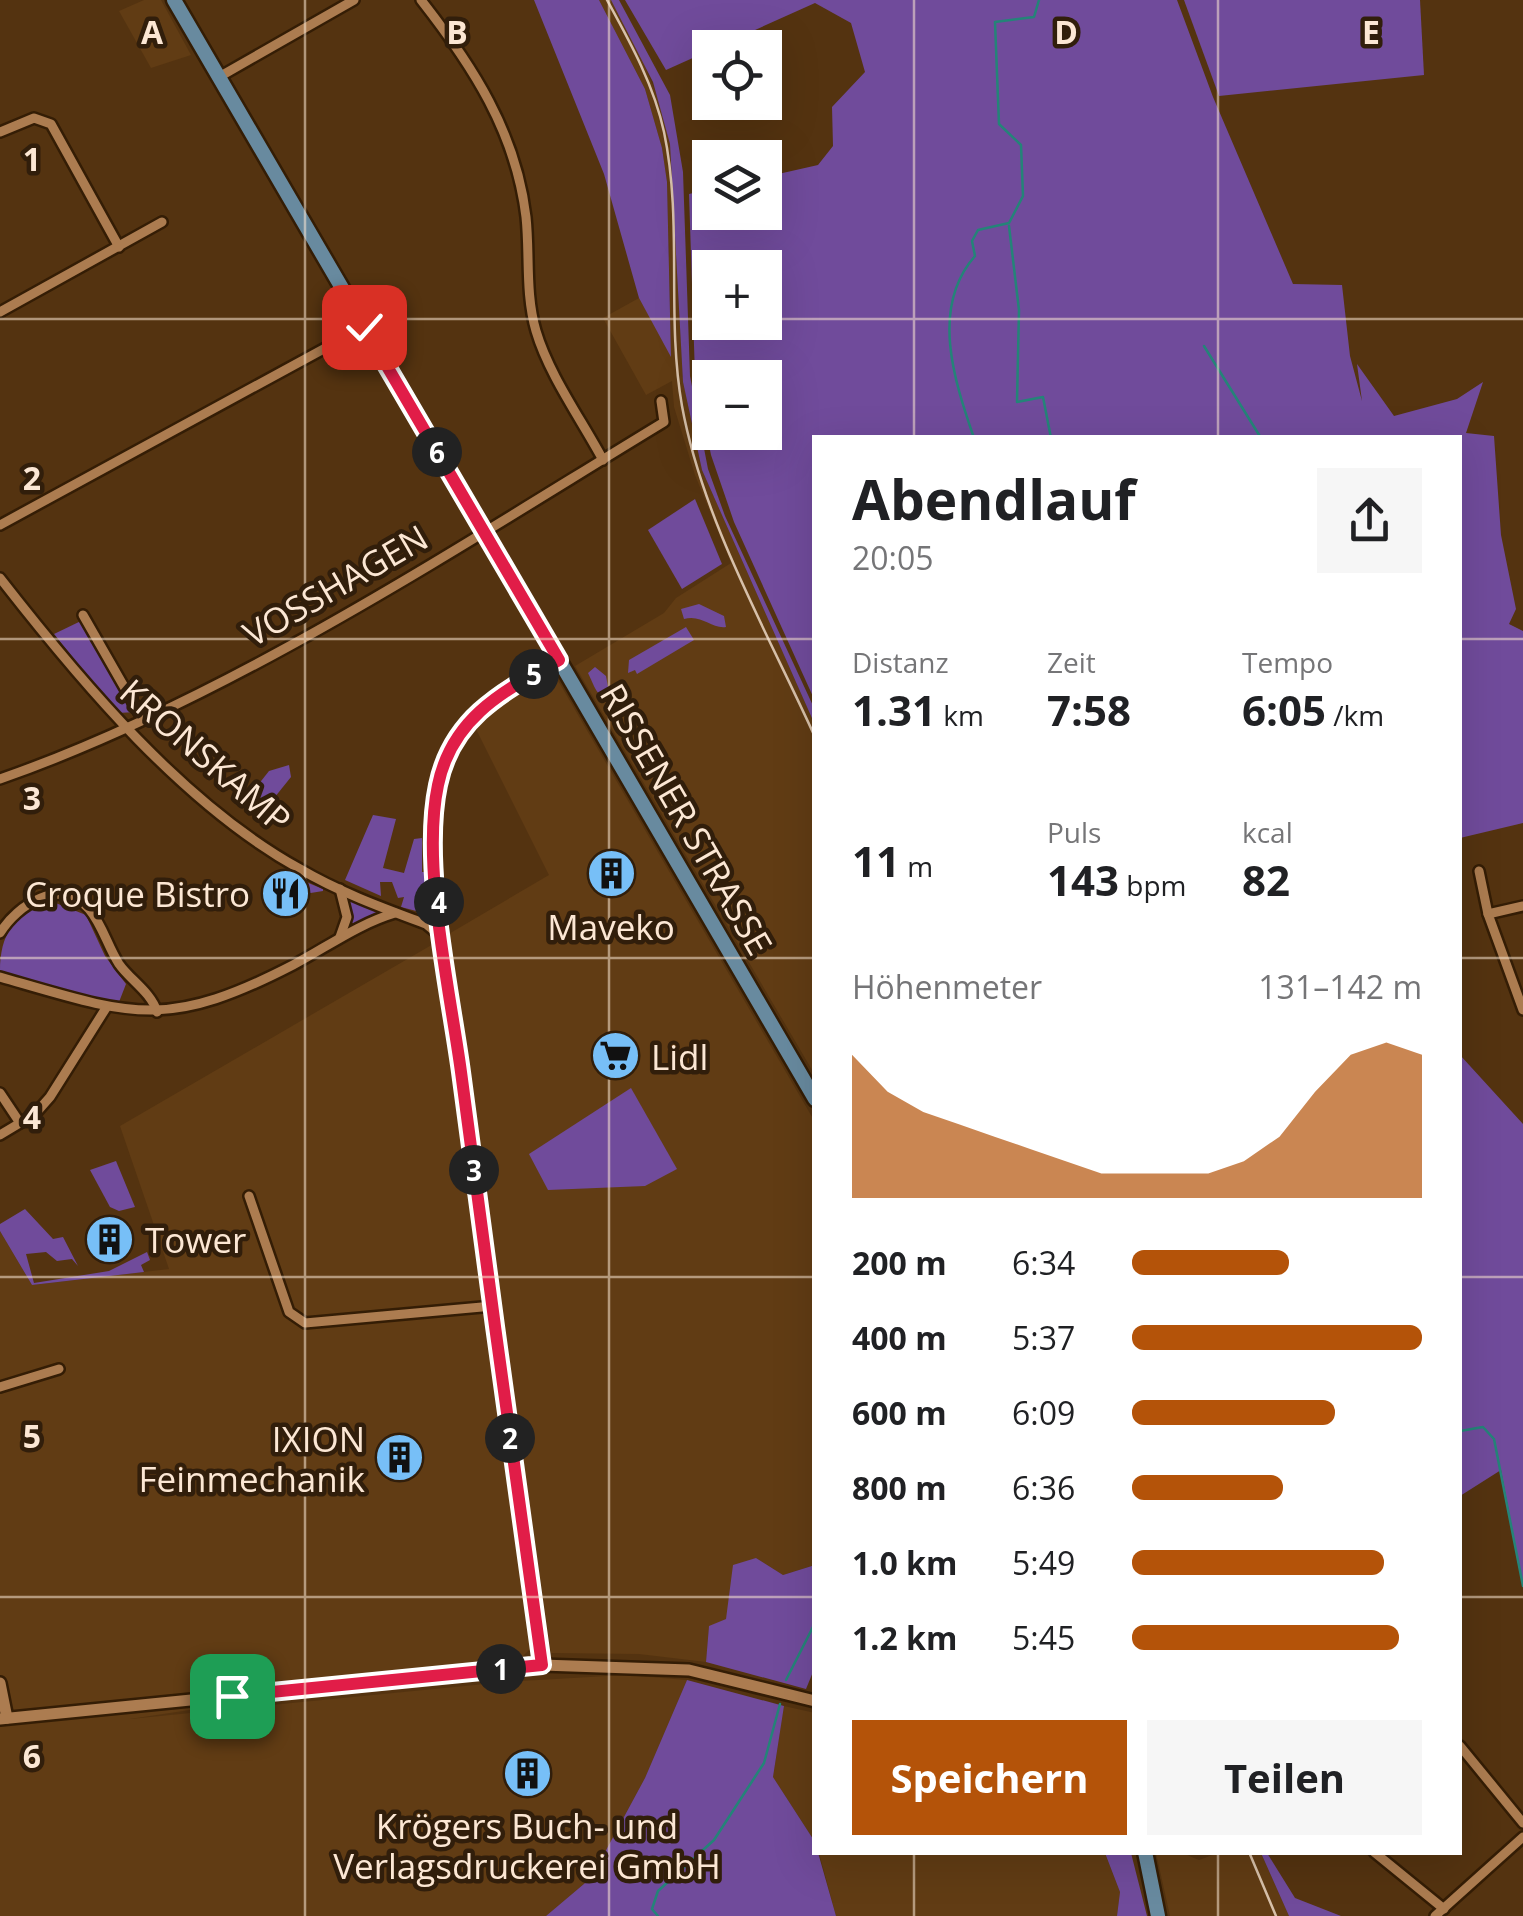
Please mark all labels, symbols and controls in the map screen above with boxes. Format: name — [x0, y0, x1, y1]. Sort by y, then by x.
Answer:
text: A — [141, 10, 164, 53]
text: B — [446, 10, 468, 53]
text: D — [1054, 10, 1078, 53]
text: E — [1362, 10, 1380, 53]
map controls — [692, 30, 782, 450]
button: locate — [692, 30, 782, 120]
text: 1 — [23, 137, 41, 180]
button: layers — [692, 140, 782, 230]
button: + — [692, 250, 782, 340]
pin — [322, 285, 407, 370]
icon: check — [337, 300, 392, 355]
button: − — [692, 360, 782, 450]
pin: 6 — [412, 427, 462, 477]
text: 6 — [429, 433, 445, 471]
text: 2 — [23, 456, 41, 499]
text: Abendlauf — [852, 461, 1136, 536]
button: share — [1317, 468, 1422, 573]
street label: VOSSHAGEN — [234, 513, 436, 657]
text: 20:05 — [852, 536, 934, 579]
text: Distanz — [852, 643, 949, 681]
text: Zeit — [1047, 643, 1096, 681]
text: Tempo — [1242, 643, 1333, 681]
pin: 5 — [509, 649, 559, 699]
text: 5 — [526, 655, 542, 693]
street label: KRONSKAMP — [111, 668, 301, 842]
street label: RISSENER STRASSE — [590, 675, 784, 963]
text: 1.31 — [852, 681, 936, 738]
text: 7:58 — [1047, 681, 1131, 738]
text: 6:05 — [1242, 681, 1326, 738]
text: km — [936, 696, 984, 734]
text: /km — [1326, 696, 1384, 734]
text: 3 — [23, 776, 41, 819]
text: Puls — [1047, 813, 1101, 851]
text: kcal — [1242, 813, 1293, 851]
text: 11 — [852, 832, 900, 889]
text: m — [900, 847, 933, 885]
building icon: Maveko — [585, 848, 637, 900]
text: 143 — [1047, 851, 1119, 908]
text: 82 — [1242, 851, 1290, 908]
text: bpm — [1119, 866, 1187, 904]
restaurant icon: Croque Bistro — [259, 867, 311, 919]
place label: Croque Bistro — [25, 870, 250, 917]
pin: 4 — [414, 877, 464, 927]
text: 4 — [431, 883, 447, 921]
place label: Maveko — [547, 903, 675, 950]
text: Höhenmeter — [852, 965, 1042, 1008]
text: 131–142 m — [1258, 965, 1422, 1008]
supermarket icon: Lidl — [590, 1030, 642, 1082]
place label: Lidl — [651, 1033, 708, 1080]
text: 4 — [23, 1095, 41, 1138]
pin: 3 — [449, 1145, 499, 1195]
text: 3 — [466, 1151, 482, 1189]
building icon: Tower — [84, 1213, 136, 1265]
place label: Tower — [145, 1216, 246, 1263]
text: 200 m — [852, 1241, 947, 1284]
text: 6:34 — [1012, 1241, 1075, 1284]
text: 400 m — [852, 1316, 947, 1359]
text: 5:37 — [1012, 1316, 1075, 1359]
text: 600 m — [852, 1391, 947, 1434]
text: 6:09 — [1012, 1391, 1075, 1434]
pin: 2 — [485, 1413, 535, 1463]
text: 5 — [23, 1414, 41, 1457]
place label: IXION Feinmechanik — [139, 1415, 366, 1502]
text: 2 — [502, 1419, 518, 1457]
building icon: IXION Feinmechanik — [374, 1432, 426, 1484]
text: 800 m — [852, 1466, 947, 1509]
text: 6:36 — [1012, 1466, 1075, 1509]
text: 1.0 km — [852, 1541, 957, 1584]
text: 5:49 — [1012, 1541, 1075, 1584]
text: 1.2 km — [852, 1616, 957, 1659]
text: 5:45 — [1012, 1616, 1075, 1659]
pin: 1 — [476, 1644, 526, 1694]
text: 1 — [493, 1650, 509, 1688]
pin — [190, 1654, 275, 1739]
icon: arrive — [205, 1669, 260, 1724]
button: Speichern — [852, 1720, 1127, 1835]
button: Teilen — [1147, 1720, 1422, 1835]
text: 6 — [23, 1734, 41, 1777]
building icon: Krögers Buch- und Verlagsdruckerei GmbH — [501, 1747, 553, 1799]
place label: Krögers Buch- und Verlagsdruckerei GmbH — [333, 1802, 721, 1889]

